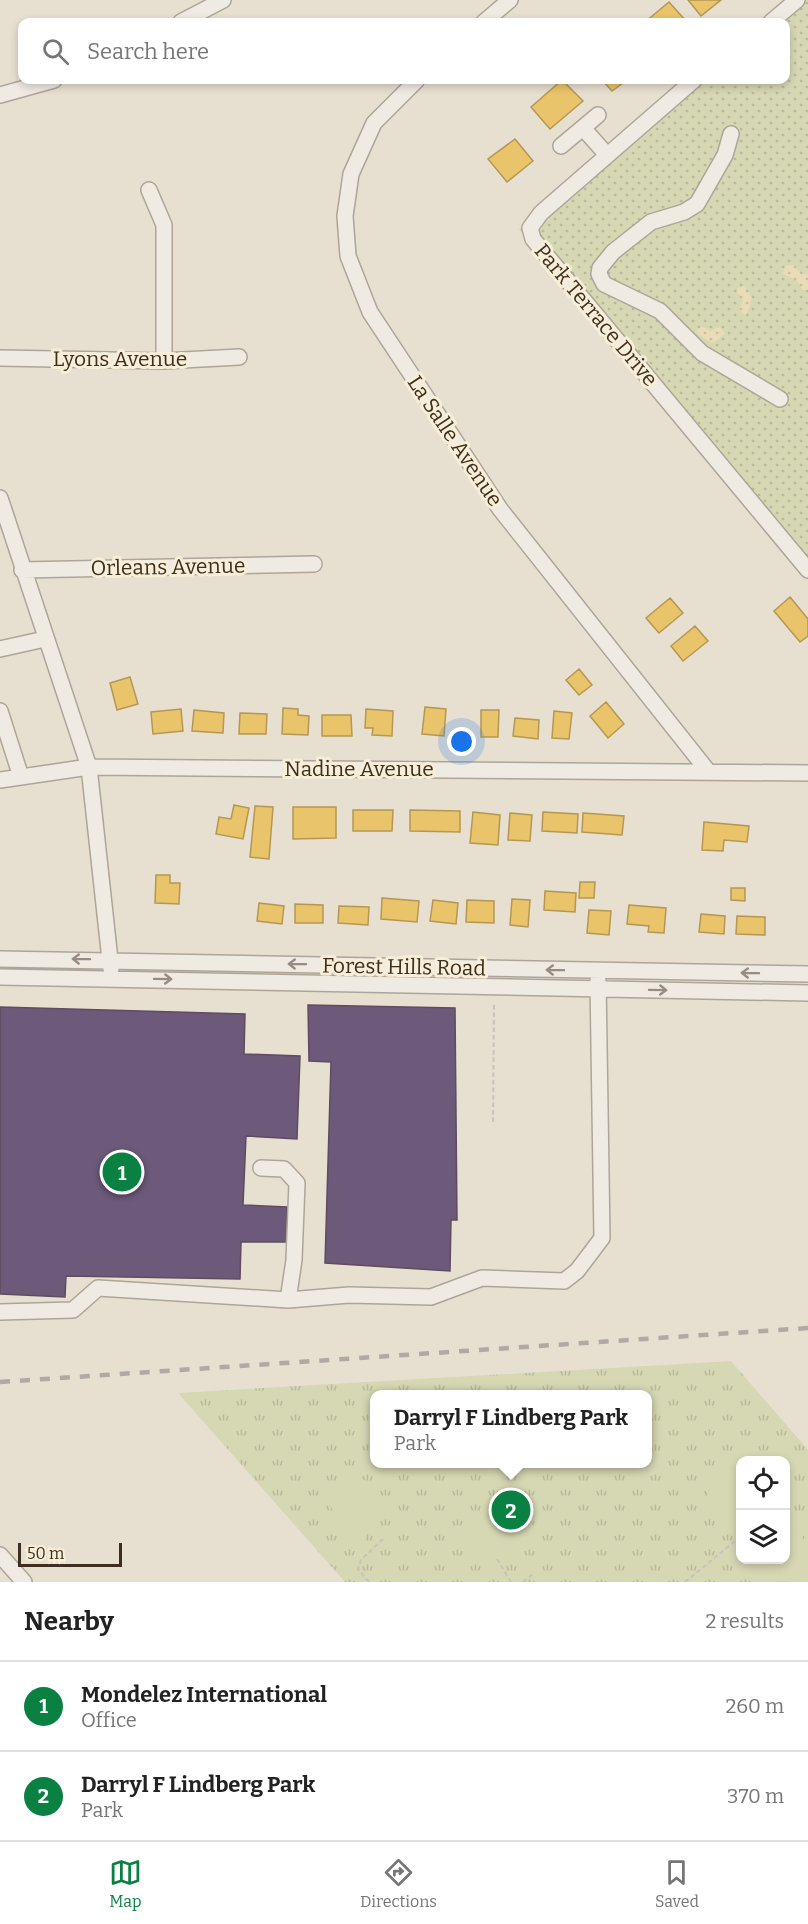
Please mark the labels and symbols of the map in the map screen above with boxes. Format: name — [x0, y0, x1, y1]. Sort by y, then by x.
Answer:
street label: Park Terrace Drive — [529, 238, 663, 392]
street label: Lyons Avenue — [53, 346, 187, 372]
street label: La Salle Avenue — [402, 371, 508, 511]
street label: Orleans Avenue — [90, 553, 246, 581]
your location — [447, 727, 476, 756]
street label: Nadine Avenue — [284, 756, 434, 782]
street label: Forest Hills Road — [322, 953, 486, 981]
one-way arrow — [71, 954, 91, 965]
one-way arrow — [287, 958, 307, 970]
one-way arrow — [545, 964, 565, 976]
one-way arrow — [740, 967, 760, 979]
one-way arrow — [153, 974, 173, 985]
one-way arrow — [647, 984, 667, 996]
pin: 1 — [102, 1150, 142, 1194]
pin: 2 — [492, 1488, 530, 1532]
scale bar — [18, 1540, 122, 1568]

